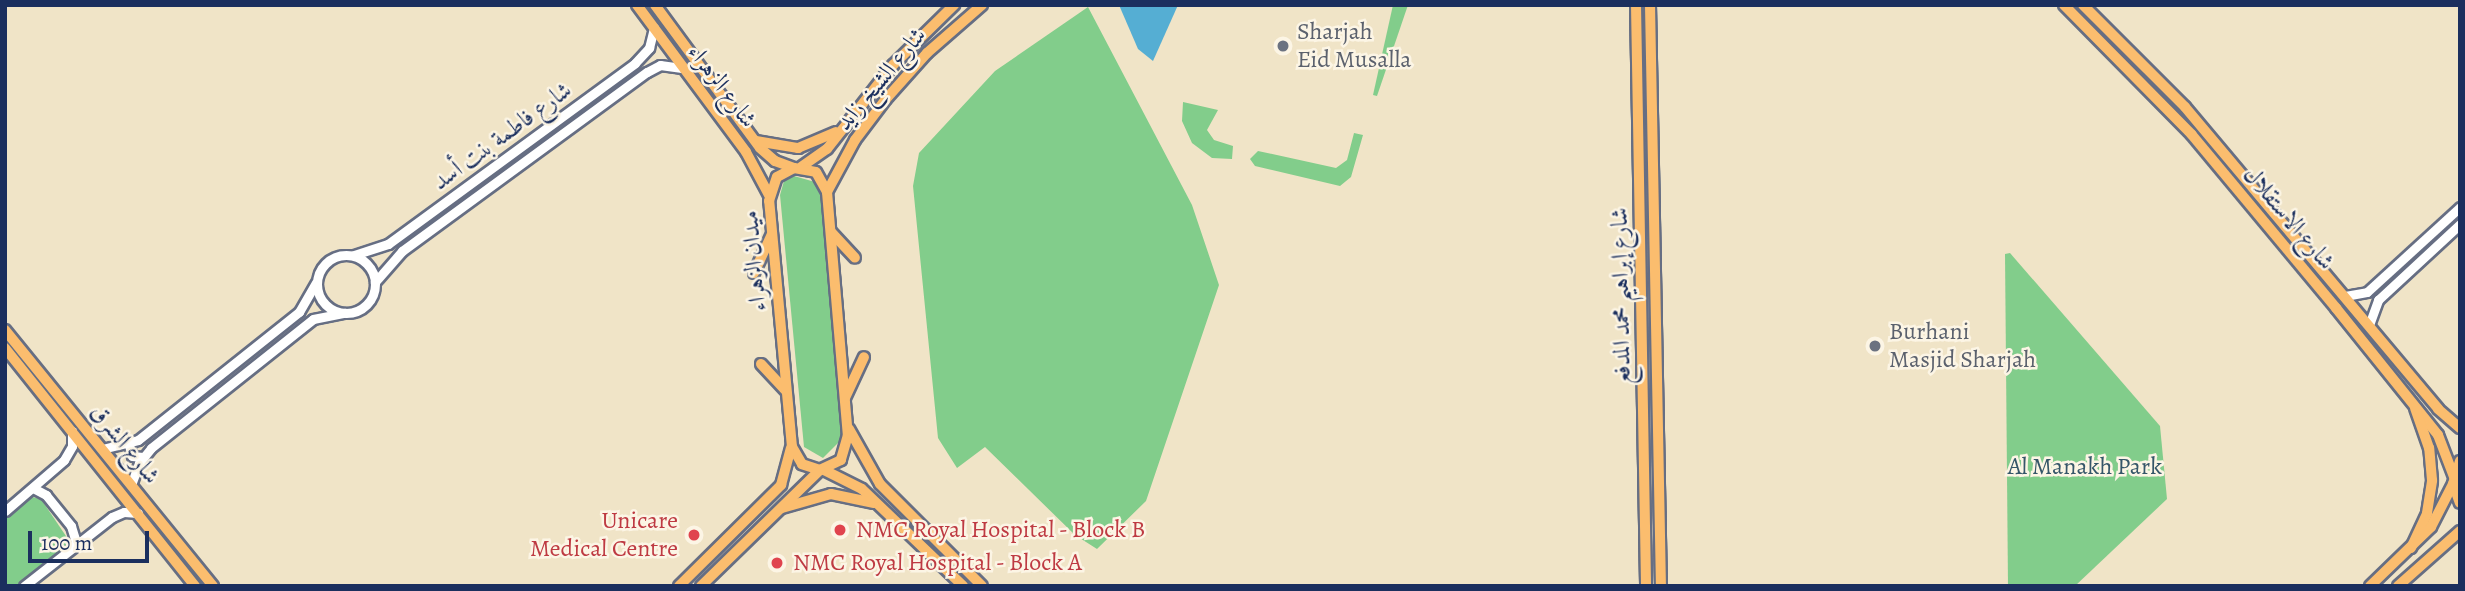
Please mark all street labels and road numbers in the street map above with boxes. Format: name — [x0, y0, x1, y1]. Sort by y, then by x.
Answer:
street label: شارع الشيخ زايد — [830, 22, 932, 136]
street label: شارع الزهراء — [681, 39, 763, 133]
street label: شارع فاطمة بنت أسد — [427, 76, 577, 196]
street label: شارع الاستقلال — [2237, 160, 2341, 276]
street label: شارع إبراهيم محمد المدفع — [1605, 207, 1637, 385]
street label: ميدان الزهراء — [735, 209, 773, 313]
street label: شارع الشرق — [84, 398, 166, 490]

